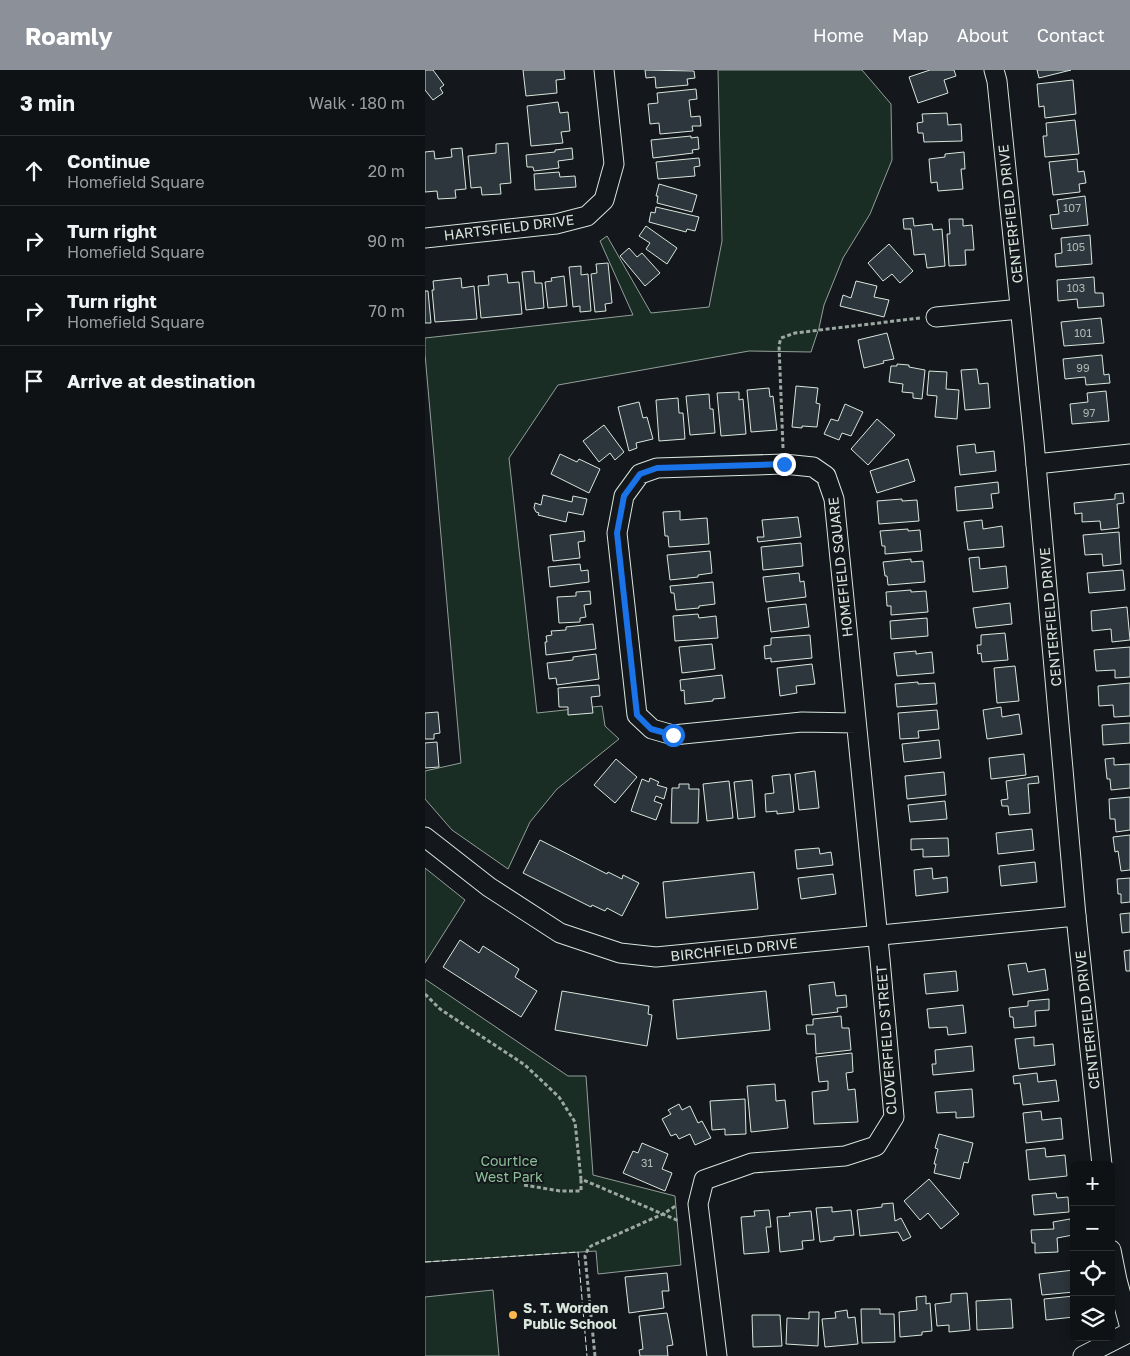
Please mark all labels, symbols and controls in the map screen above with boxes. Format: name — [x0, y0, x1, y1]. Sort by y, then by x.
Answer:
text: Roamly — [25, 21, 113, 50]
text: Home — [813, 24, 864, 46]
text: Map — [892, 24, 929, 46]
text: About — [957, 24, 1009, 46]
text: Contact — [1037, 24, 1105, 46]
text: 3 min — [20, 90, 75, 116]
text: Walk · 180 m — [309, 93, 405, 113]
street label: CENTERFIELD DRIVE — [994, 144, 1026, 284]
text: Continue — [67, 149, 150, 172]
icon: ahead — [20, 157, 48, 185]
text: 20 m — [368, 161, 405, 181]
text: Homefield Square — [67, 172, 204, 192]
house number: 107 — [1063, 201, 1081, 214]
street label: HARTSFIELD DRIVE — [443, 211, 575, 243]
text: Turn right — [67, 219, 157, 242]
icon: right — [20, 227, 48, 255]
text: 90 m — [367, 231, 405, 251]
house number: 105 — [1067, 240, 1085, 253]
text: Homefield Square — [67, 242, 204, 262]
house number: 103 — [1067, 281, 1085, 294]
text: Turn right — [67, 289, 157, 312]
icon: right — [20, 297, 48, 325]
text: 70 m — [368, 301, 405, 321]
text: Homefield Square — [67, 312, 204, 332]
house number: 101 — [1074, 326, 1092, 339]
house number: 99 — [1076, 361, 1090, 374]
icon: arrive — [20, 367, 48, 395]
text: Arrive at destination — [67, 369, 255, 392]
house number: 97 — [1083, 406, 1095, 419]
route end — [773, 453, 796, 476]
street label: HOMEFIELD SQUARE — [824, 496, 856, 638]
street label: CENTERFIELD DRIVE — [1035, 547, 1065, 687]
route start — [662, 724, 685, 747]
street label: BIRCHFIELD DRIVE — [670, 934, 798, 964]
street label: CENTERFIELD DRIVE — [1071, 950, 1103, 1090]
street label: CLOVERFIELD STREET — [872, 964, 900, 1115]
park label: Courtice West Park — [475, 1152, 543, 1185]
house number: 31 — [641, 1156, 653, 1169]
map controls — [1070, 1161, 1115, 1341]
button: + — [1070, 1161, 1115, 1206]
button: − — [1070, 1206, 1115, 1251]
button: locate — [1070, 1251, 1115, 1296]
button: layers — [1070, 1296, 1115, 1341]
place label: S. T. Worden Public School — [523, 1299, 617, 1332]
marker: S. T. Worden Public School — [507, 1309, 519, 1321]

